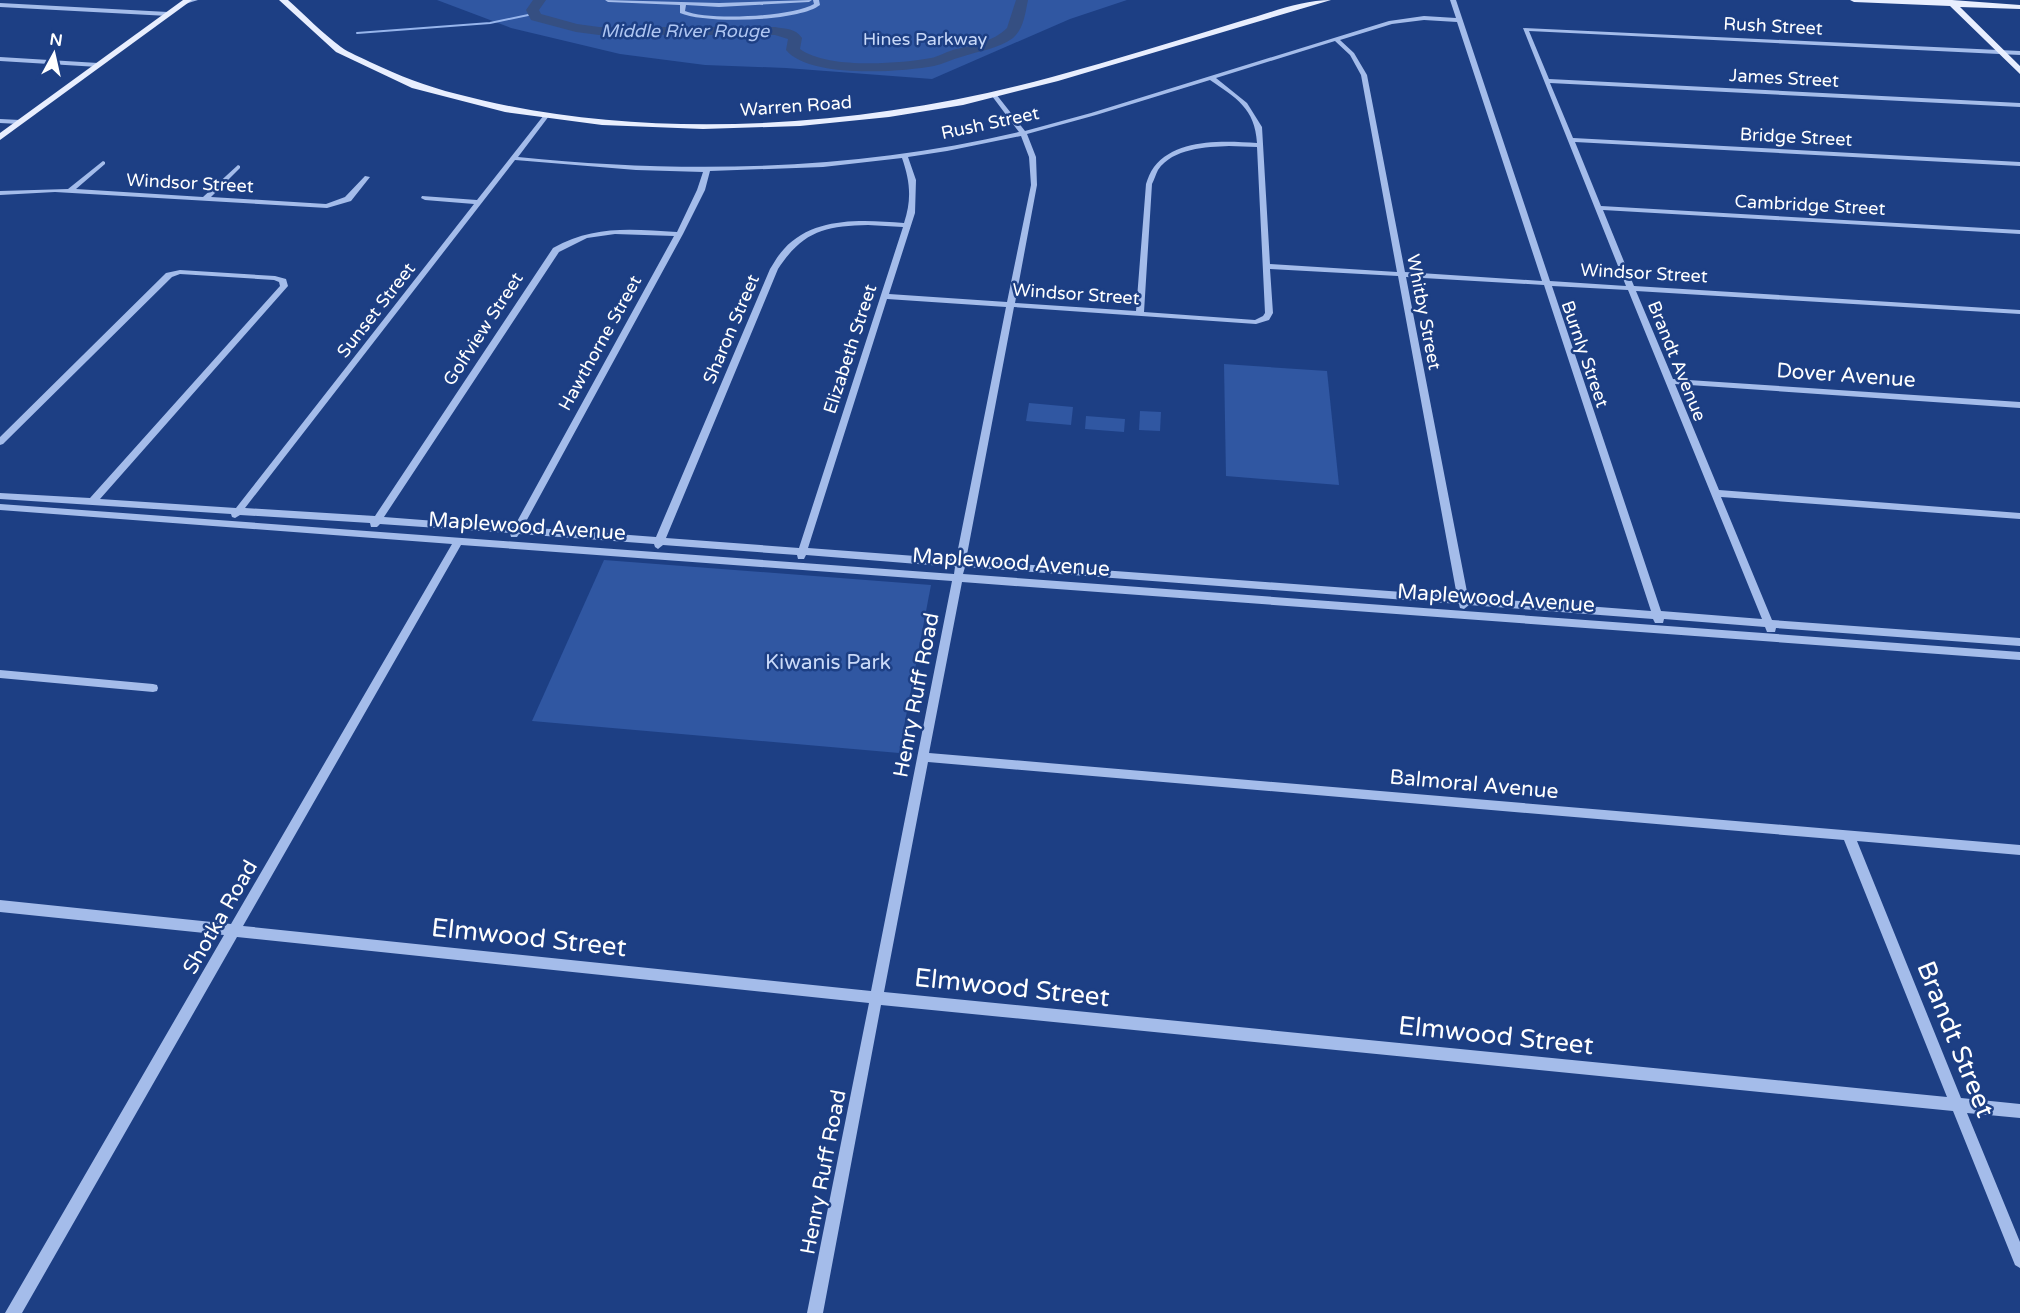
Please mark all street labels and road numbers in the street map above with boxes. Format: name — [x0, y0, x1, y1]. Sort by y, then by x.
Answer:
street label: Rush Street — [1723, 12, 1823, 40]
street label: James Street — [1729, 64, 1840, 92]
street label: Warren Road — [739, 91, 853, 121]
street label: Rush Street — [939, 102, 1041, 144]
street label: Bridge Street — [1739, 123, 1853, 151]
street label: Windsor Street — [126, 169, 254, 197]
street label: Cambridge Street — [1734, 190, 1886, 220]
street label: Whitby Street — [1402, 252, 1446, 372]
street label: Sunset Street — [332, 258, 420, 362]
street label: Windsor Street — [1580, 259, 1708, 287]
street label: Golfview Street — [438, 268, 528, 390]
street label: Hawthorne Street — [554, 271, 646, 414]
street label: Sharon Street — [698, 271, 764, 387]
street label: Windsor Street — [1012, 279, 1140, 309]
street label: Elizabeth Street — [819, 281, 881, 417]
street label: Burnly Street — [1556, 298, 1614, 410]
street label: Brandt Avenue — [1643, 298, 1711, 424]
street label: Dover Avenue — [1775, 358, 1917, 393]
street label: Maplewood Avenue — [427, 507, 627, 546]
street label: Maplewood Avenue — [911, 543, 1111, 582]
street label: Maplewood Avenue — [1396, 579, 1596, 618]
street label: Henry Ruff Road — [888, 611, 945, 780]
street label: Balmoral Avenue — [1389, 765, 1559, 804]
street label: Shotka Road — [178, 856, 263, 979]
street label: Elmwood Street — [430, 912, 628, 963]
street label: Brandt Street — [1910, 957, 2001, 1122]
street label: Elmwood Street — [913, 962, 1111, 1013]
street label: Elmwood Street — [1397, 1010, 1595, 1061]
street label: Henry Ruff Road — [795, 1088, 852, 1257]

